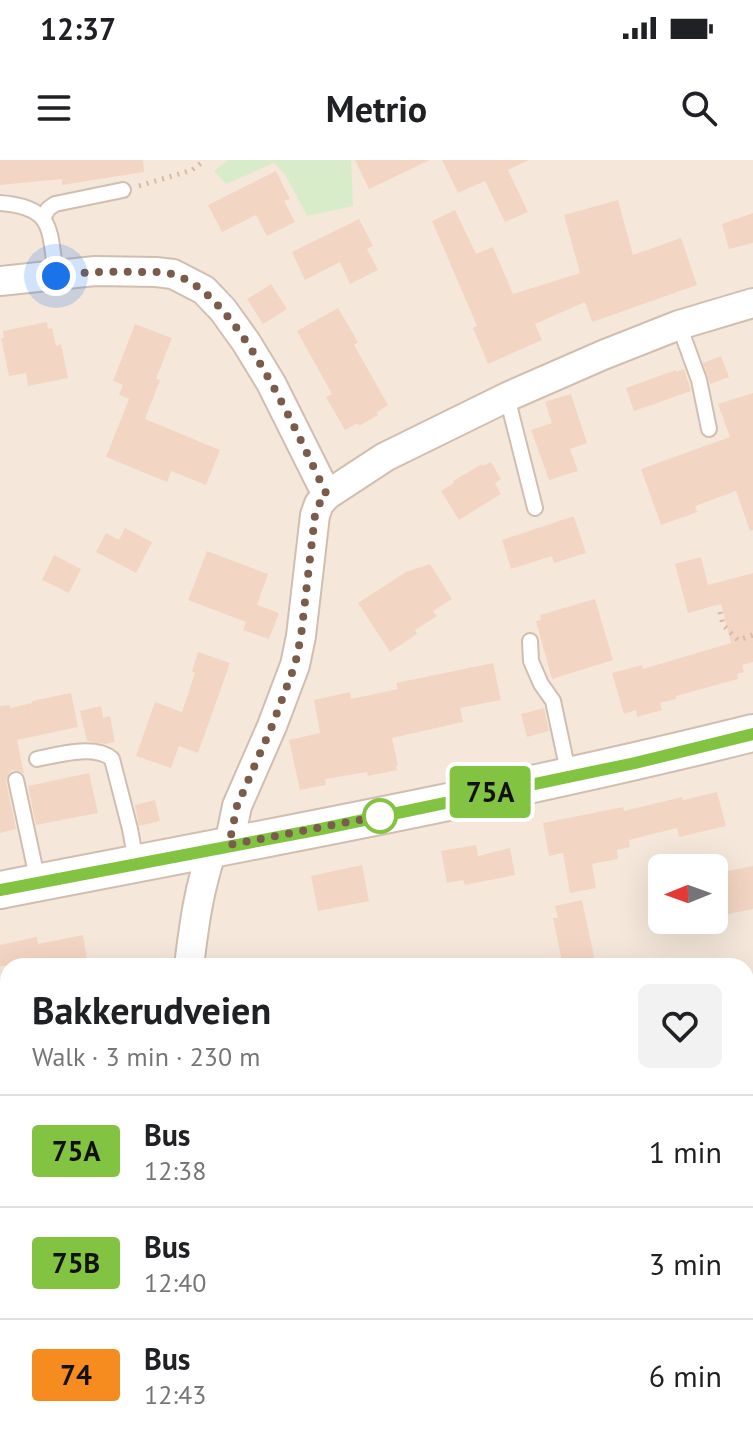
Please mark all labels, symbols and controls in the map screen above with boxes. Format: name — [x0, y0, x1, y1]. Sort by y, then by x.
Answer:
text: 12:37 — [40, 9, 116, 48]
text: Metrio — [326, 85, 427, 132]
icon: menu — [32, 86, 76, 130]
icon: search — [677, 86, 721, 130]
your location — [36, 256, 76, 296]
line badge: 75A — [444, 766, 536, 818]
text: 75A — [466, 773, 514, 810]
unlabelled marker — [363, 799, 397, 833]
north arrow — [648, 854, 728, 934]
map controls — [648, 854, 728, 934]
button: heart — [638, 984, 722, 1068]
text: Bakkerudveien — [32, 985, 271, 1034]
text: Walk · 3 min · 230 m — [32, 1040, 260, 1073]
text: Bus — [144, 1115, 191, 1154]
text: 75A — [52, 1132, 100, 1169]
text: 1 min — [649, 1132, 722, 1171]
text: 12:38 — [144, 1154, 206, 1187]
text: Bus — [144, 1227, 191, 1266]
text: 75B — [52, 1244, 100, 1281]
text: 3 min — [649, 1244, 722, 1283]
text: 12:40 — [144, 1266, 206, 1299]
text: Bus — [144, 1339, 191, 1378]
text: 74 — [60, 1356, 92, 1393]
text: 6 min — [649, 1356, 722, 1395]
text: 12:43 — [144, 1378, 206, 1411]

